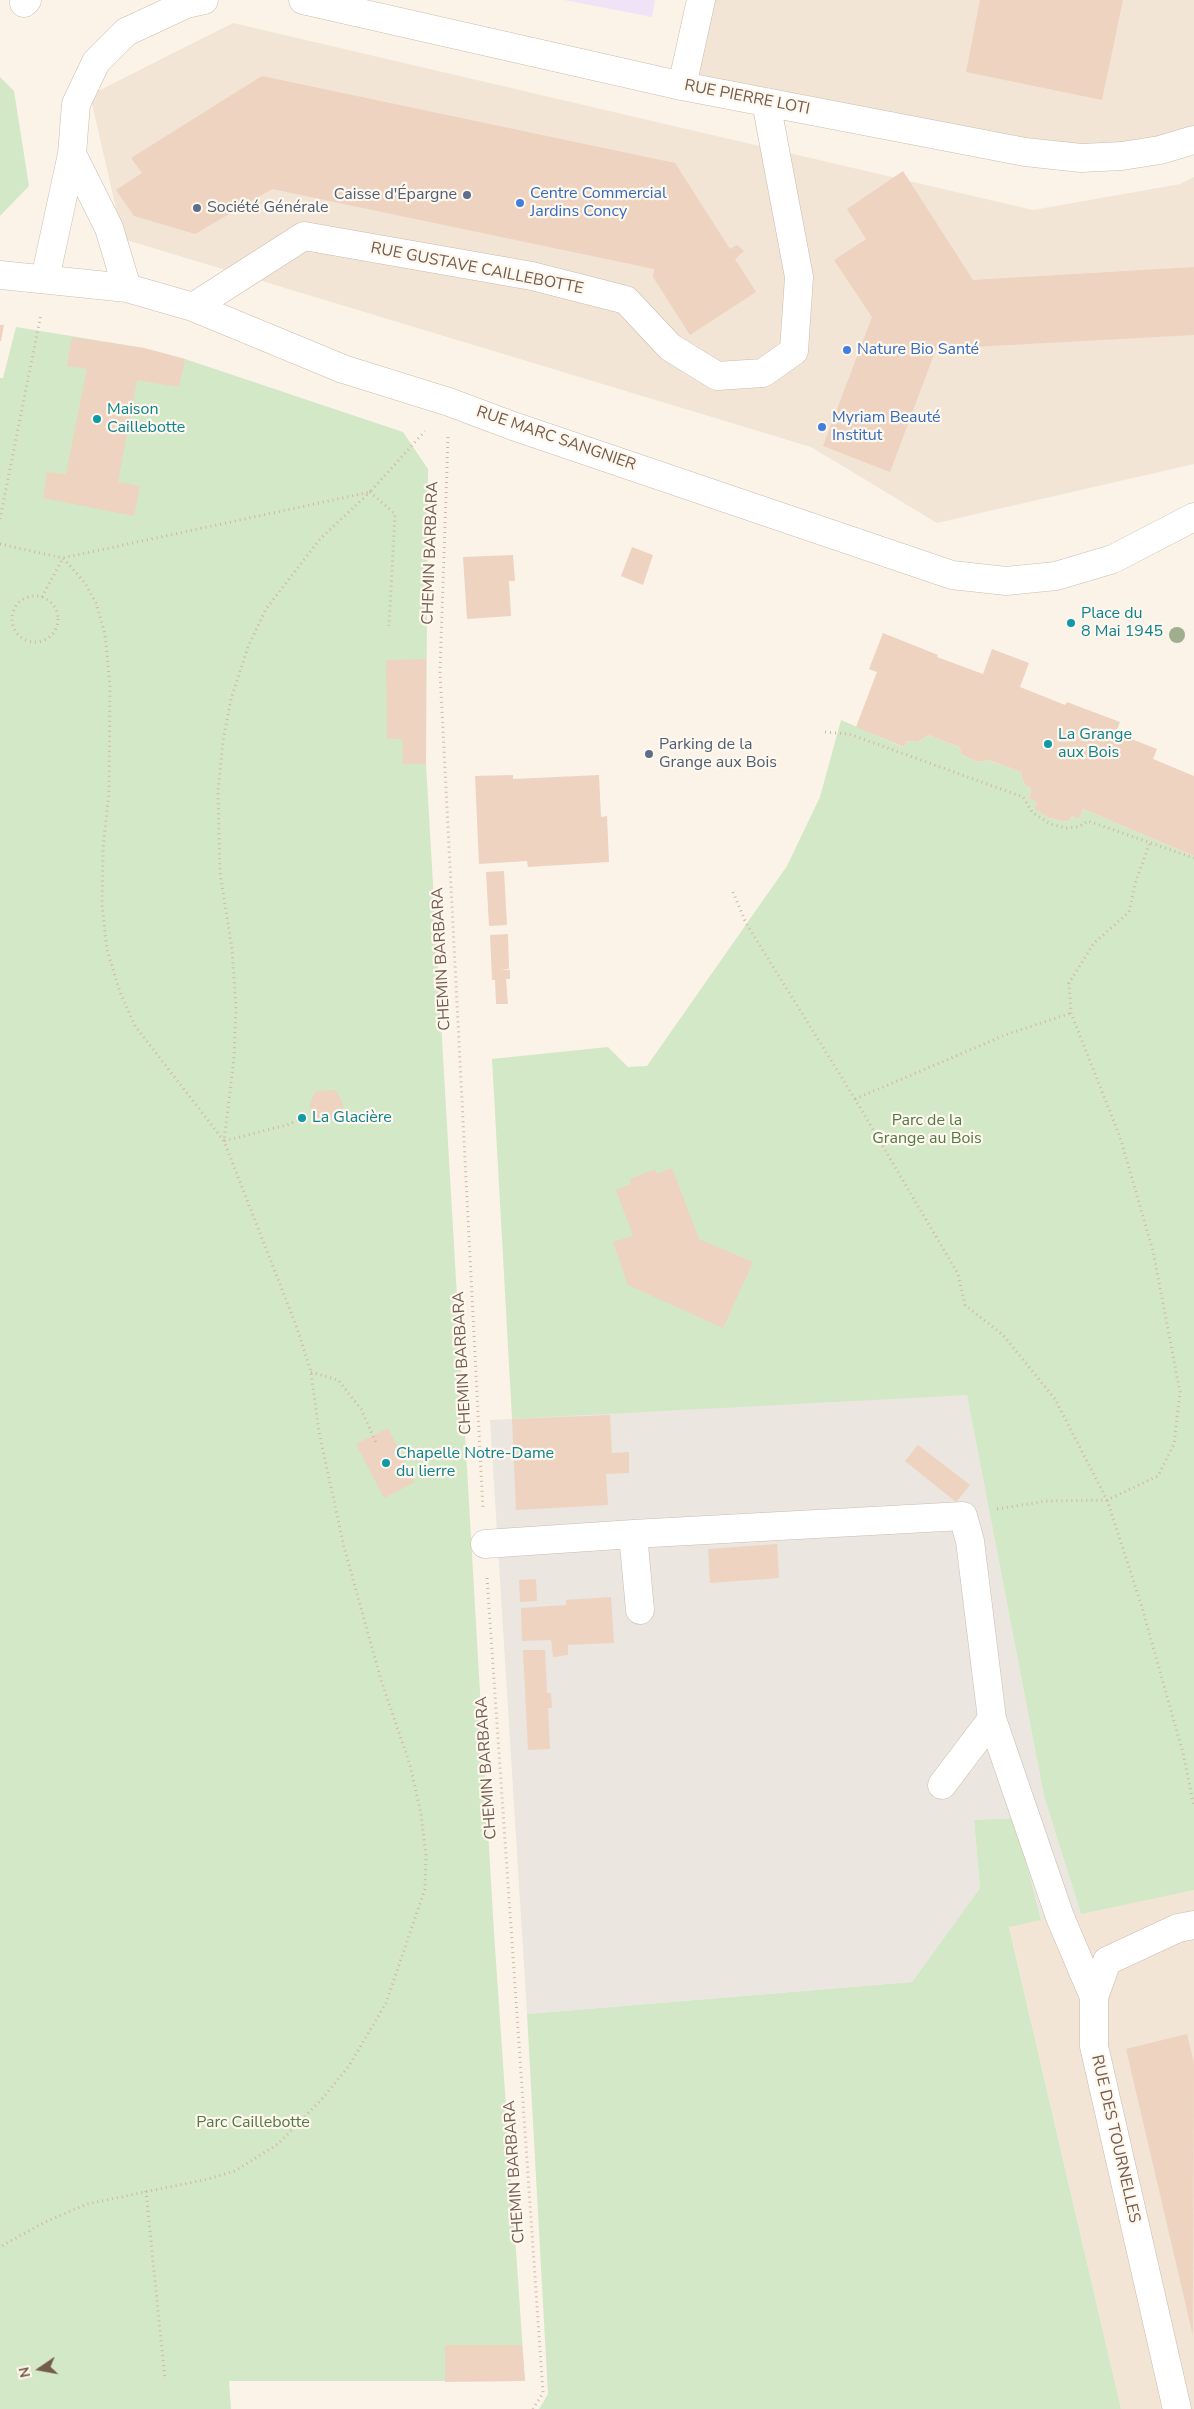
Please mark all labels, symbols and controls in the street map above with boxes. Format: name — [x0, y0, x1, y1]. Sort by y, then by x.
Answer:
street label: RUE PIERRE LOTI — [683, 76, 811, 120]
place label: Centre Commercial Jardins Concy — [530, 184, 667, 222]
place label: Caisse d'Épargne — [334, 185, 457, 205]
marker: Caisse d'Épargne — [461, 189, 473, 201]
marker: Centre Commercial Jardins Concy — [514, 197, 526, 209]
place label: Société Générale — [207, 198, 329, 218]
marker: Société Générale — [191, 202, 203, 214]
street label: RUE GUSTAVE CAILLEBOTTE — [369, 239, 585, 299]
place label: Nature Bio Santé — [857, 340, 979, 360]
marker: Nature Bio Santé — [841, 344, 853, 356]
place label: Maison Caillebotte — [107, 400, 185, 438]
street label: RUE MARC SANGNIER — [474, 403, 638, 475]
place label: Myriam Beauté Institut — [832, 408, 940, 446]
marker: Maison Caillebotte — [91, 413, 103, 425]
marker: Myriam Beauté Institut — [816, 421, 828, 433]
street label: CHEMIN BARBARA — [419, 481, 443, 625]
place label: Place du 8 Mai 1945 — [1081, 604, 1163, 642]
marker: Place du 8 Mai 1945 — [1065, 617, 1077, 629]
place label: La Grange aux Bois — [1058, 725, 1132, 763]
place label: Parking de la Grange aux Bois — [659, 735, 777, 773]
marker: La Grange aux Bois — [1042, 738, 1054, 750]
marker: Parking de la Grange aux Bois — [643, 748, 655, 760]
street label: CHEMIN BARBARA — [429, 887, 455, 1031]
place label: La Glacière — [312, 1108, 392, 1128]
park label: Parc de la Grange au Bois — [872, 1111, 982, 1149]
marker: La Glacière — [296, 1112, 308, 1124]
street label: CHEMIN BARBARA — [450, 1291, 476, 1435]
place label: Chapelle Notre-Dame du lierre — [396, 1444, 554, 1482]
marker: Chapelle Notre-Dame du lierre — [380, 1457, 392, 1469]
street label: CHEMIN BARBARA — [472, 1696, 502, 1840]
street label: RUE DES TOURNELLES — [1086, 2053, 1144, 2225]
street label: CHEMIN BARBARA — [500, 2100, 530, 2244]
park label: Parc Caillebotte — [196, 2113, 310, 2133]
north arrow — [15, 2344, 65, 2394]
text: N — [14, 2365, 35, 2379]

